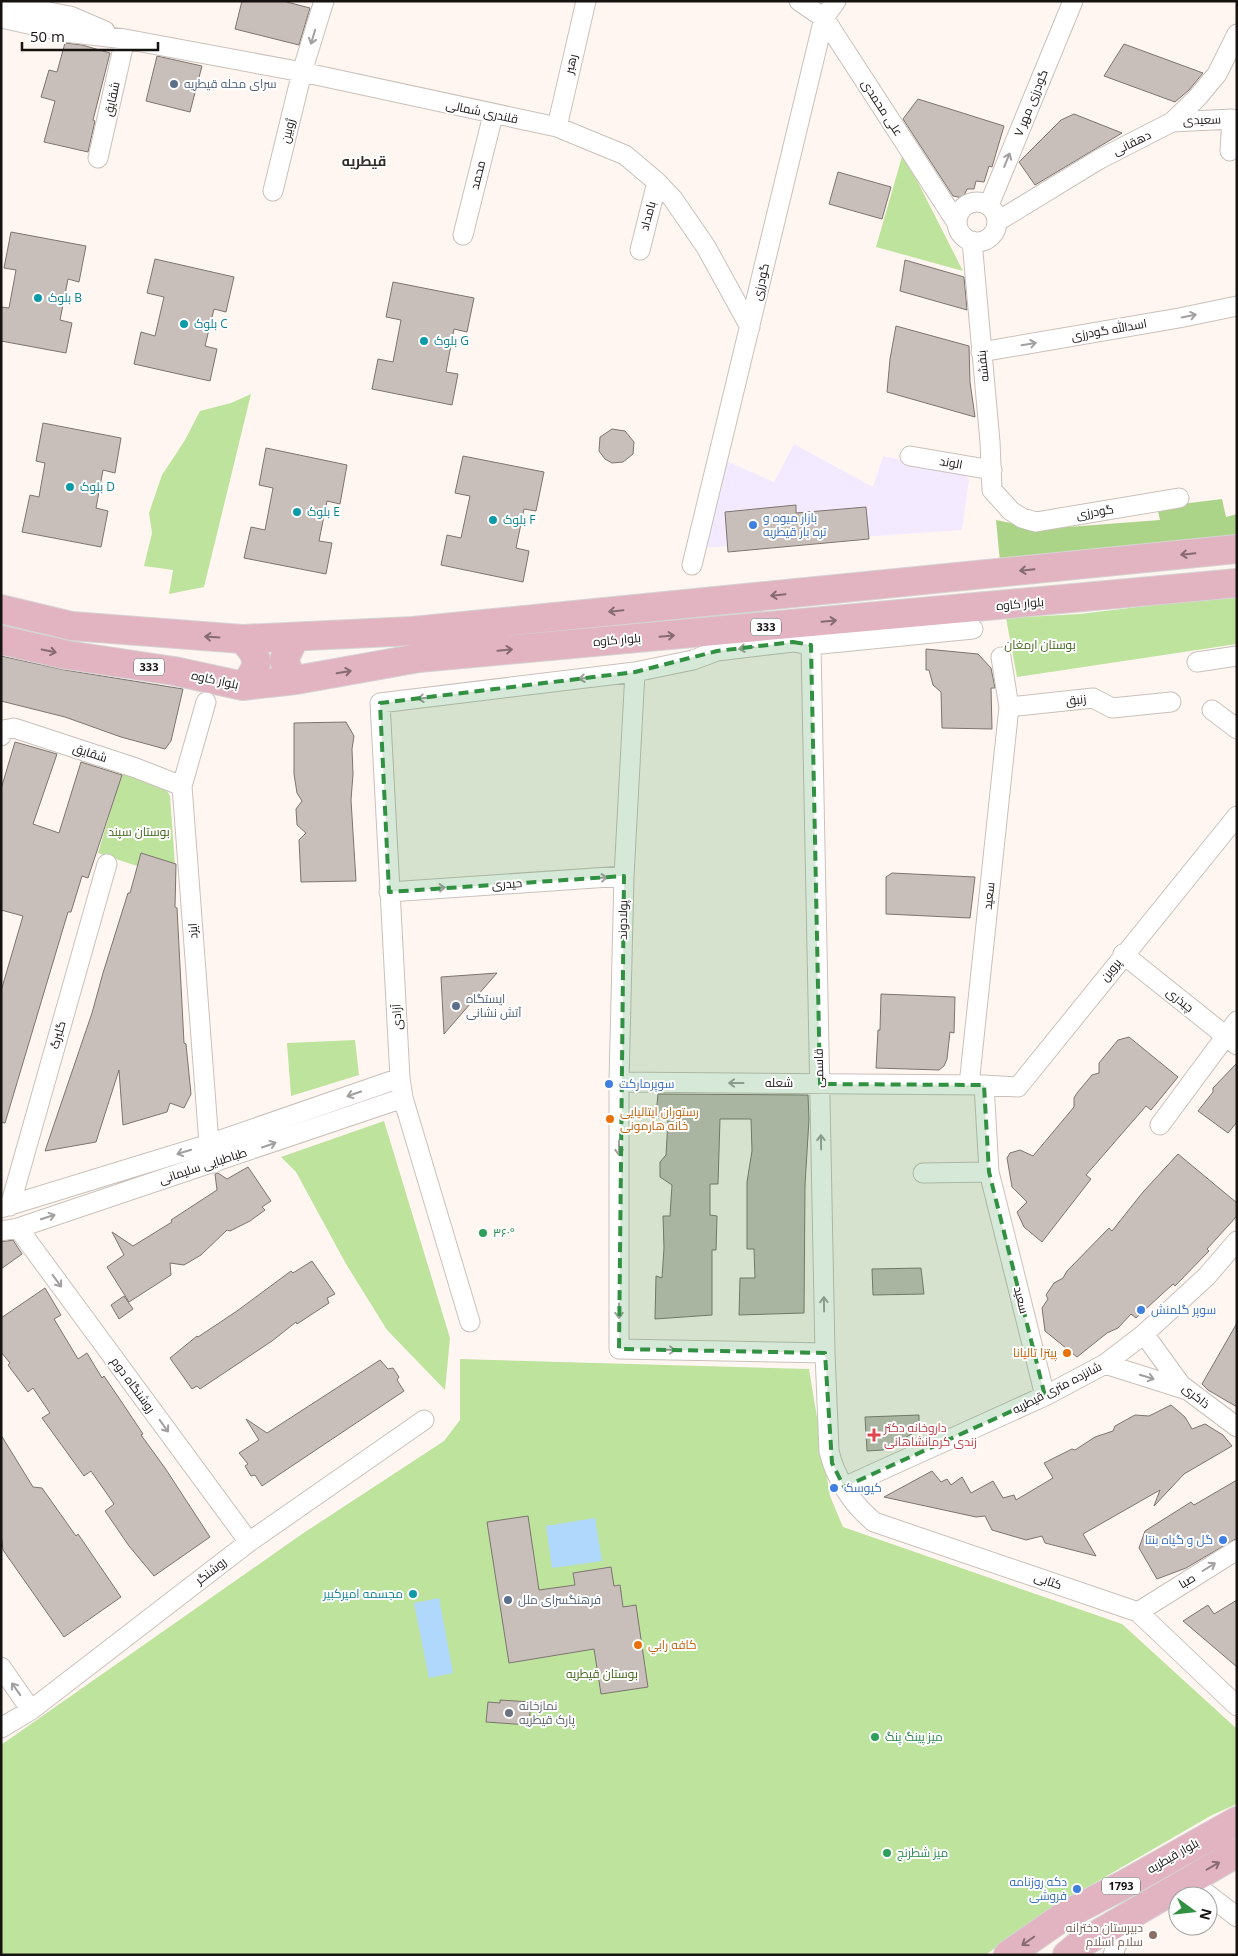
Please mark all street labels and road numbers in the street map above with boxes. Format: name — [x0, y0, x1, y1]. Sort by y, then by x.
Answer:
street label: رهبر — [560, 52, 581, 76]
street label: گودرزی مهر ۷ — [1009, 67, 1052, 139]
street label: علی محمدی — [858, 76, 907, 140]
street label: شقایق — [99, 80, 124, 118]
street label: قلندری شمالی — [444, 96, 520, 127]
street label: سعیدی — [1183, 110, 1221, 129]
street label: ژوبین — [276, 116, 299, 145]
street label: دهقانی — [1110, 126, 1154, 159]
street label: محمد — [466, 159, 489, 191]
street label: بامداد — [635, 199, 660, 233]
street label: گودرزی — [748, 262, 773, 302]
street label: اسدالله گودرزی — [1070, 314, 1148, 345]
street label: بنفشه — [972, 349, 993, 383]
street label: الوند — [938, 452, 964, 473]
street label: گودرزی — [1075, 500, 1115, 523]
street label: بلوار کاوه — [995, 593, 1045, 614]
road number: 333 — [751, 618, 781, 636]
street label: بلوار کاوه — [592, 629, 642, 650]
road number: 333 — [134, 659, 164, 676]
street label: بلوار کاوه — [190, 666, 240, 693]
street label: زنبق — [1065, 690, 1087, 709]
street label: شقایق — [71, 739, 110, 766]
street label: حیدری — [491, 874, 523, 893]
street label: سعید — [979, 881, 998, 911]
street label: پولادوند — [614, 899, 632, 940]
street label: ایزد — [183, 923, 202, 940]
street label: پروین — [1096, 954, 1126, 985]
street label: چیذری — [1162, 983, 1198, 1017]
street label: آزادی — [387, 1003, 406, 1031]
street label: گلبرگ — [45, 1019, 70, 1051]
street label: قاسمی — [810, 1048, 827, 1088]
street label: شعله — [765, 1074, 793, 1091]
street label: طباطبایی سلیمانی — [157, 1143, 249, 1188]
street label: سعید — [1010, 1284, 1033, 1315]
street label: روشنگاه دوم — [107, 1353, 159, 1416]
street label: شانزده متری قیطریه — [1009, 1358, 1105, 1417]
street label: ذاکری — [1179, 1379, 1214, 1412]
street label: روشنگر — [191, 1553, 230, 1589]
street label: کتابی — [1032, 1568, 1064, 1593]
street label: صبا — [1175, 1569, 1198, 1592]
street label: بلوار قیطریه — [1144, 1834, 1202, 1877]
road number: 1793 — [1102, 1878, 1140, 1894]

